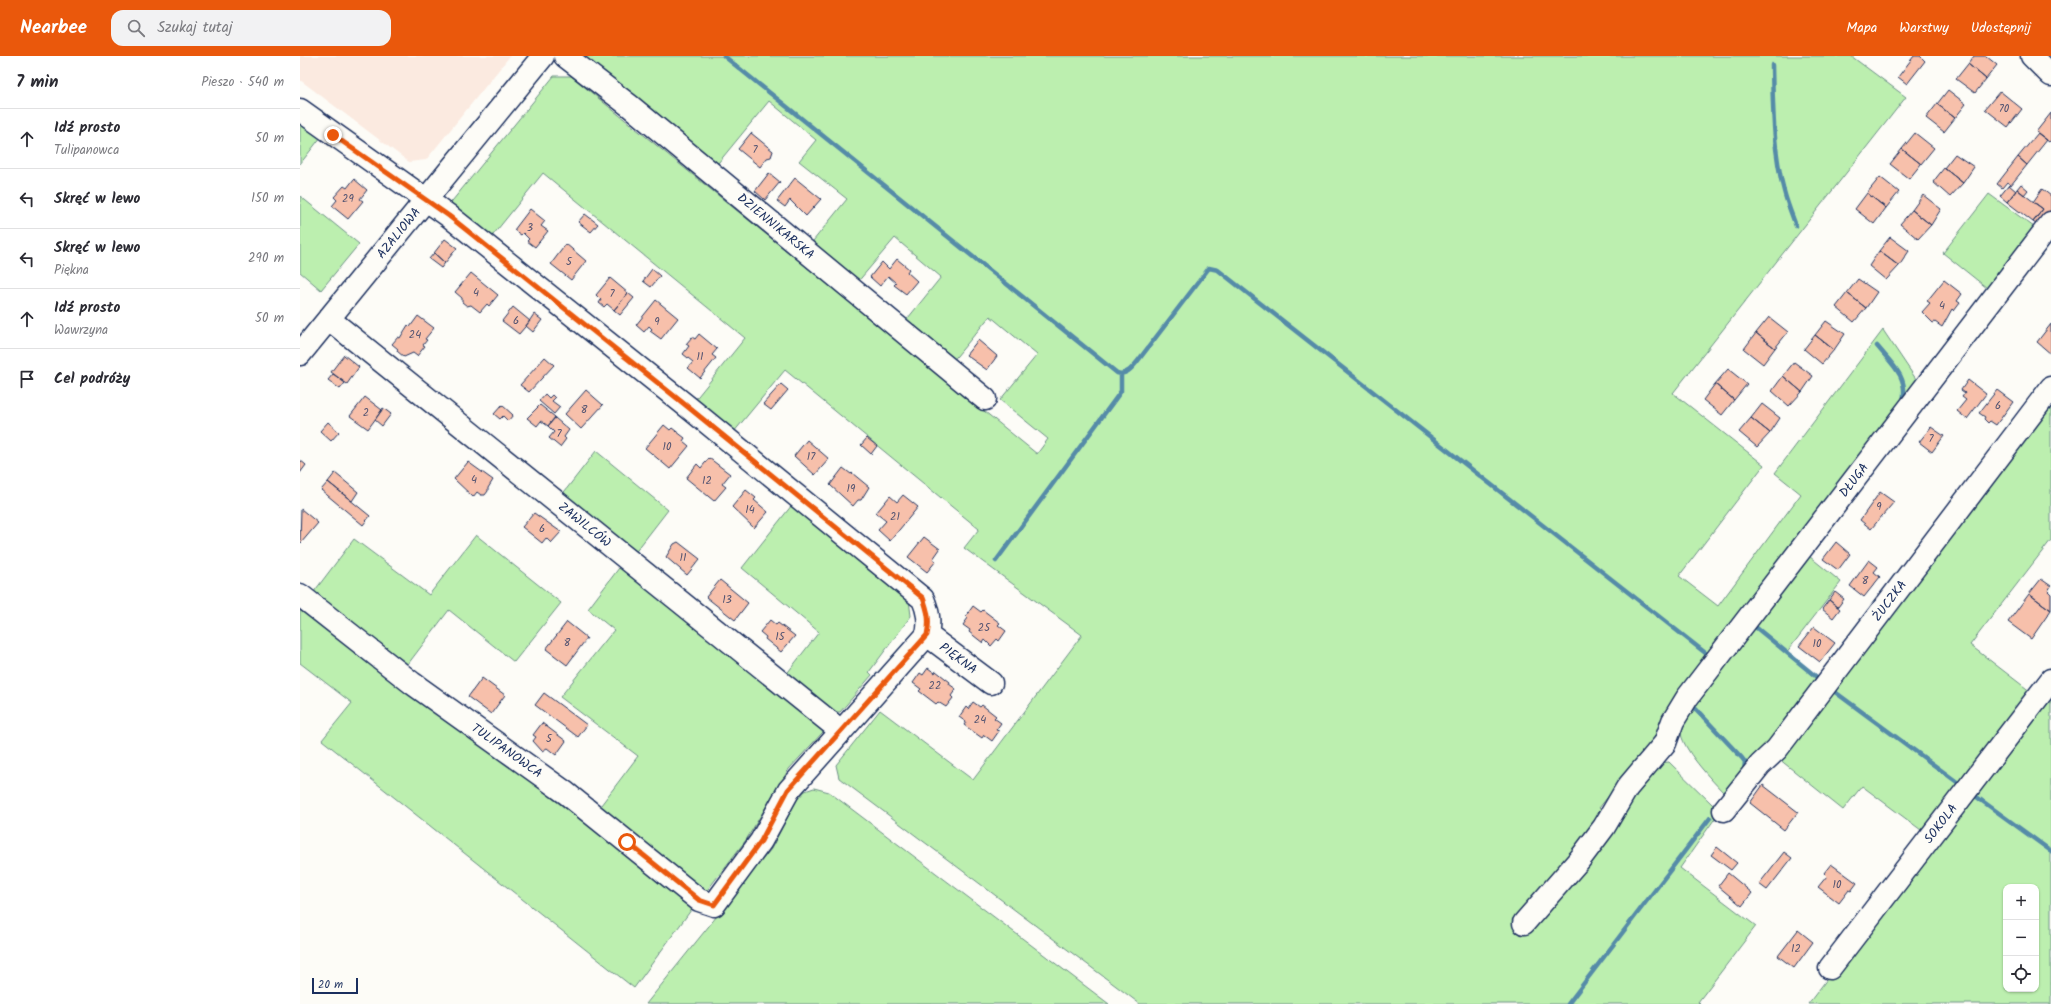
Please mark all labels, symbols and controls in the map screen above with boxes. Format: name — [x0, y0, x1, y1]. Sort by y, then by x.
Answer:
search box — [111, 10, 391, 46]
text: Nearbee — [20, 13, 87, 43]
text: Szukaj tutaj — [157, 16, 233, 40]
icon: search — [125, 17, 147, 39]
text: Mapa — [1846, 17, 1877, 39]
text: Warstwy — [1899, 17, 1949, 39]
text: Udostępnij — [1971, 17, 2031, 39]
text: 7 min — [16, 69, 58, 96]
text: Pieszo · 540 m — [201, 72, 284, 93]
house number: 70 — [1999, 100, 2010, 118]
text: Idź prosto — [54, 116, 120, 140]
route end — [324, 126, 342, 144]
icon: ahead — [16, 128, 38, 150]
text: 50 m — [255, 128, 284, 149]
text: Tulipanowca — [54, 140, 119, 161]
house number: 7 — [752, 141, 758, 159]
text: Skręć w lewo — [54, 187, 140, 211]
icon: left — [16, 188, 38, 210]
text: 150 m — [251, 188, 284, 209]
street label: DZIENNIKARSKA — [732, 188, 819, 265]
house number: 29 — [342, 190, 355, 208]
street label: AZALIOWA — [371, 203, 426, 263]
house number: 3 — [527, 219, 533, 237]
text: Skręć w lewo — [54, 236, 140, 260]
icon: left — [16, 248, 38, 270]
text: 290 m — [248, 248, 284, 269]
house number: 5 — [566, 253, 573, 271]
text: Piękna — [54, 260, 89, 281]
house number: 4 — [473, 284, 479, 302]
house number: 7 — [609, 285, 615, 303]
text: Idź prosto — [54, 296, 120, 320]
house number: 4 — [1939, 297, 1945, 315]
icon: ahead — [16, 308, 38, 330]
text: 50 m — [255, 308, 284, 329]
house number: 6 — [513, 312, 519, 330]
house number: 9 — [654, 313, 660, 331]
text: Wawrzyna — [54, 320, 108, 341]
house number: 24 — [409, 326, 421, 344]
house number: 11 — [697, 348, 703, 366]
text: Cel podróży — [54, 367, 130, 391]
icon: arrive — [16, 368, 38, 390]
house number: 6 — [1995, 397, 2001, 415]
house number: 8 — [581, 401, 588, 419]
house number: 2 — [363, 404, 369, 422]
house number: 7 — [556, 425, 562, 443]
house number: 7 — [1928, 430, 1934, 448]
house number: 10 — [663, 438, 672, 456]
house number: 17 — [807, 448, 816, 466]
street label: DŁUGA — [1834, 458, 1874, 502]
house number: 4 — [471, 471, 477, 489]
house number: 12 — [702, 472, 712, 490]
house number: 19 — [847, 480, 856, 498]
street label: ZAWILCÓW — [553, 497, 616, 553]
house number: 9 — [1876, 498, 1882, 516]
house number: 14 — [745, 501, 755, 519]
house number: 21 — [890, 508, 900, 526]
house number: 6 — [539, 520, 545, 538]
house number: 11 — [680, 549, 686, 567]
house number: 8 — [1862, 572, 1869, 590]
street label: ŻUCZKA — [1867, 576, 1912, 626]
house number: 13 — [722, 591, 732, 609]
house number: 25 — [978, 619, 991, 637]
house number: 15 — [775, 628, 786, 646]
house number: 8 — [564, 634, 571, 652]
house number: 10 — [1813, 635, 1822, 653]
street label: PIĘKNA — [935, 637, 982, 680]
house number: 22 — [929, 677, 941, 695]
house number: 24 — [974, 711, 986, 729]
street label: TULIPANOWCA — [467, 718, 547, 784]
house number: 5 — [546, 730, 553, 748]
street label: SOKOLA — [1919, 799, 1963, 848]
route start — [618, 833, 636, 851]
house number: 10 — [1833, 876, 1842, 894]
map controls — [2003, 884, 2039, 992]
button: + — [2003, 884, 2039, 920]
button: − — [2003, 920, 2039, 956]
house number: 12 — [1791, 940, 1801, 958]
button: locate — [2003, 956, 2039, 992]
scale bar — [312, 976, 358, 995]
text: 20 m — [318, 976, 343, 994]

